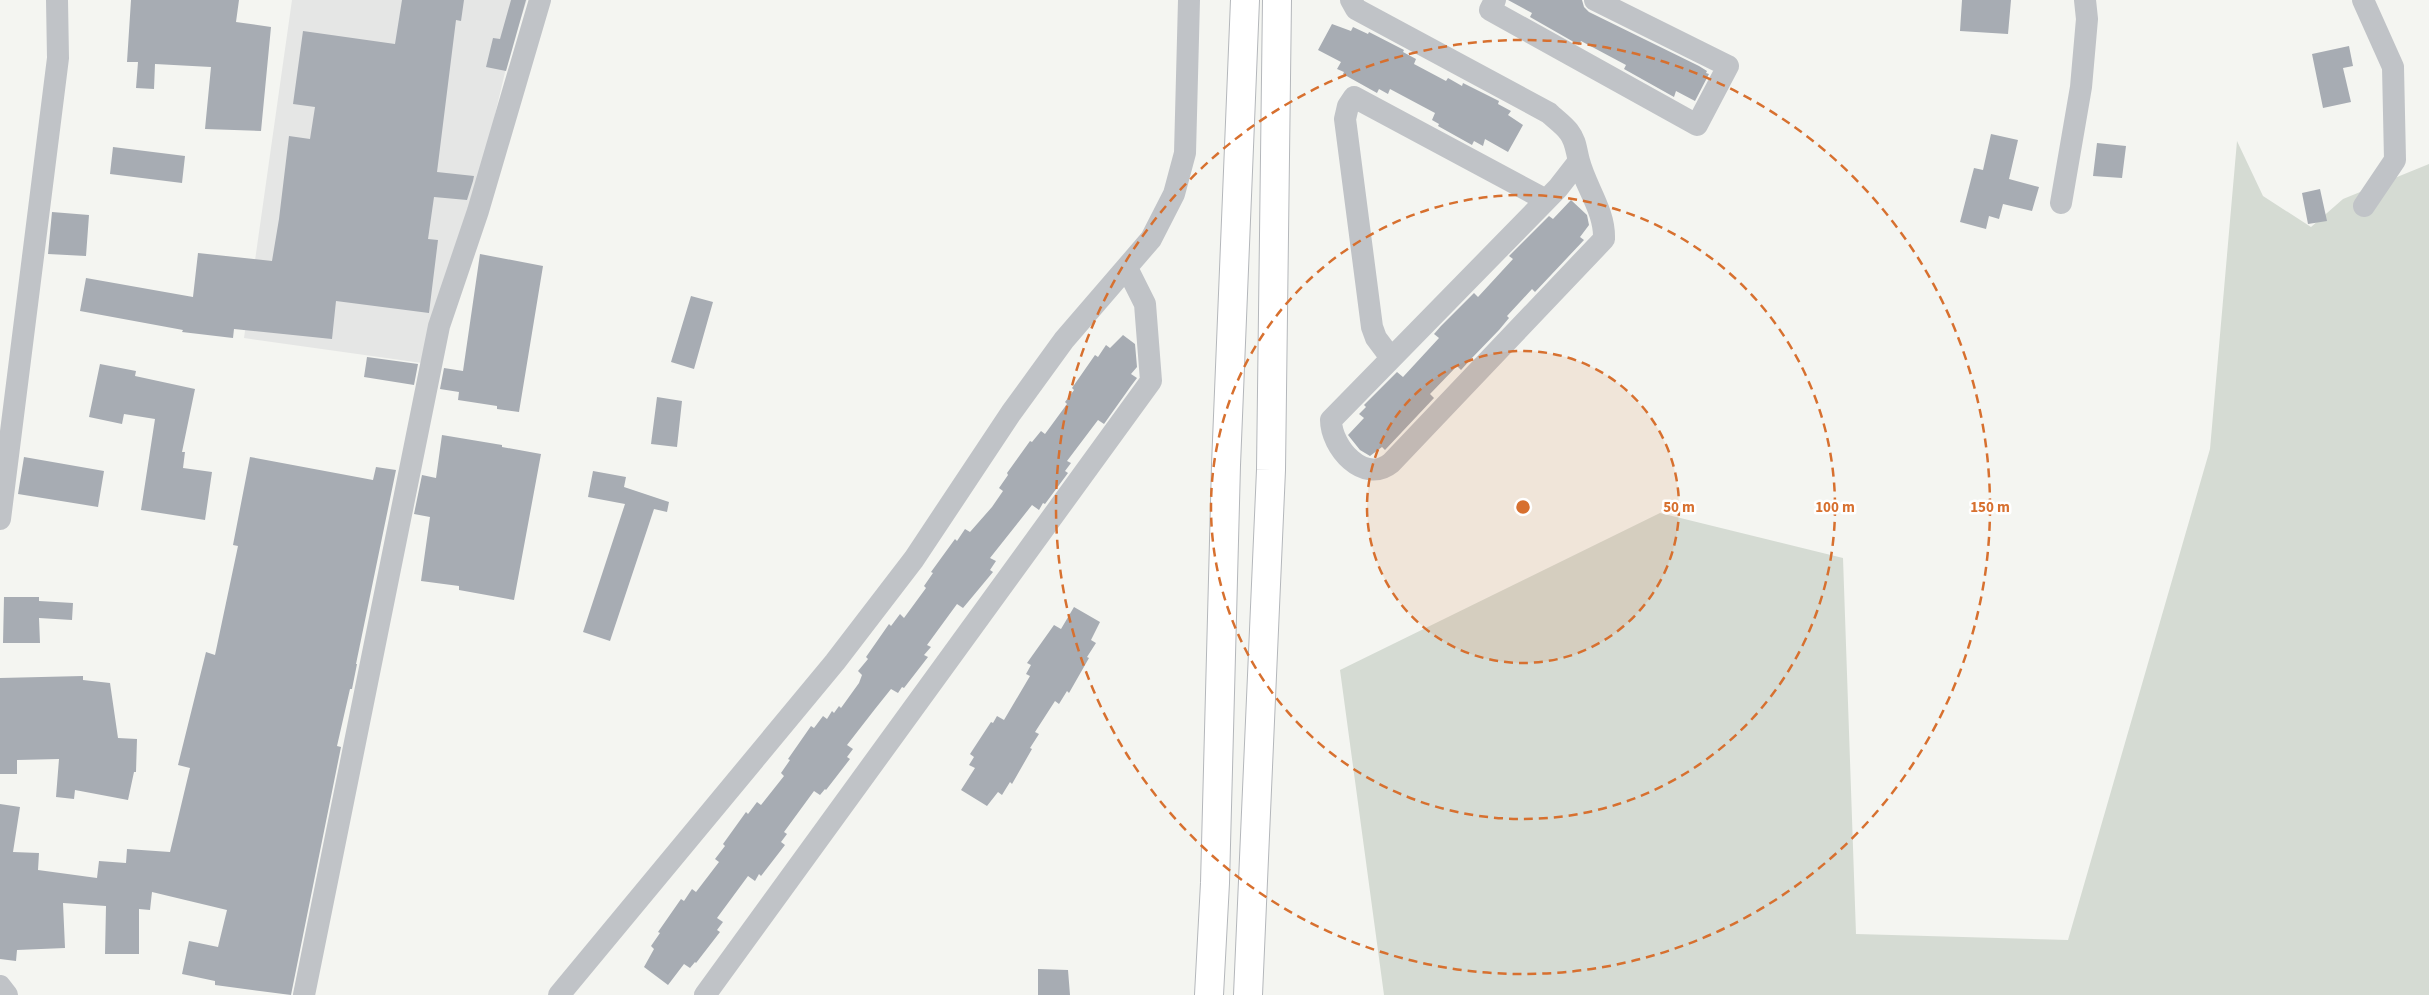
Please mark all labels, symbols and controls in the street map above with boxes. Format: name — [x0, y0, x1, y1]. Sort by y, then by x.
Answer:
text: 50 m — [1663, 497, 1695, 518]
text: 100 m — [1815, 497, 1855, 518]
text: 150 m — [1970, 497, 2010, 518]
centre of rings — [1514, 498, 1532, 516]

